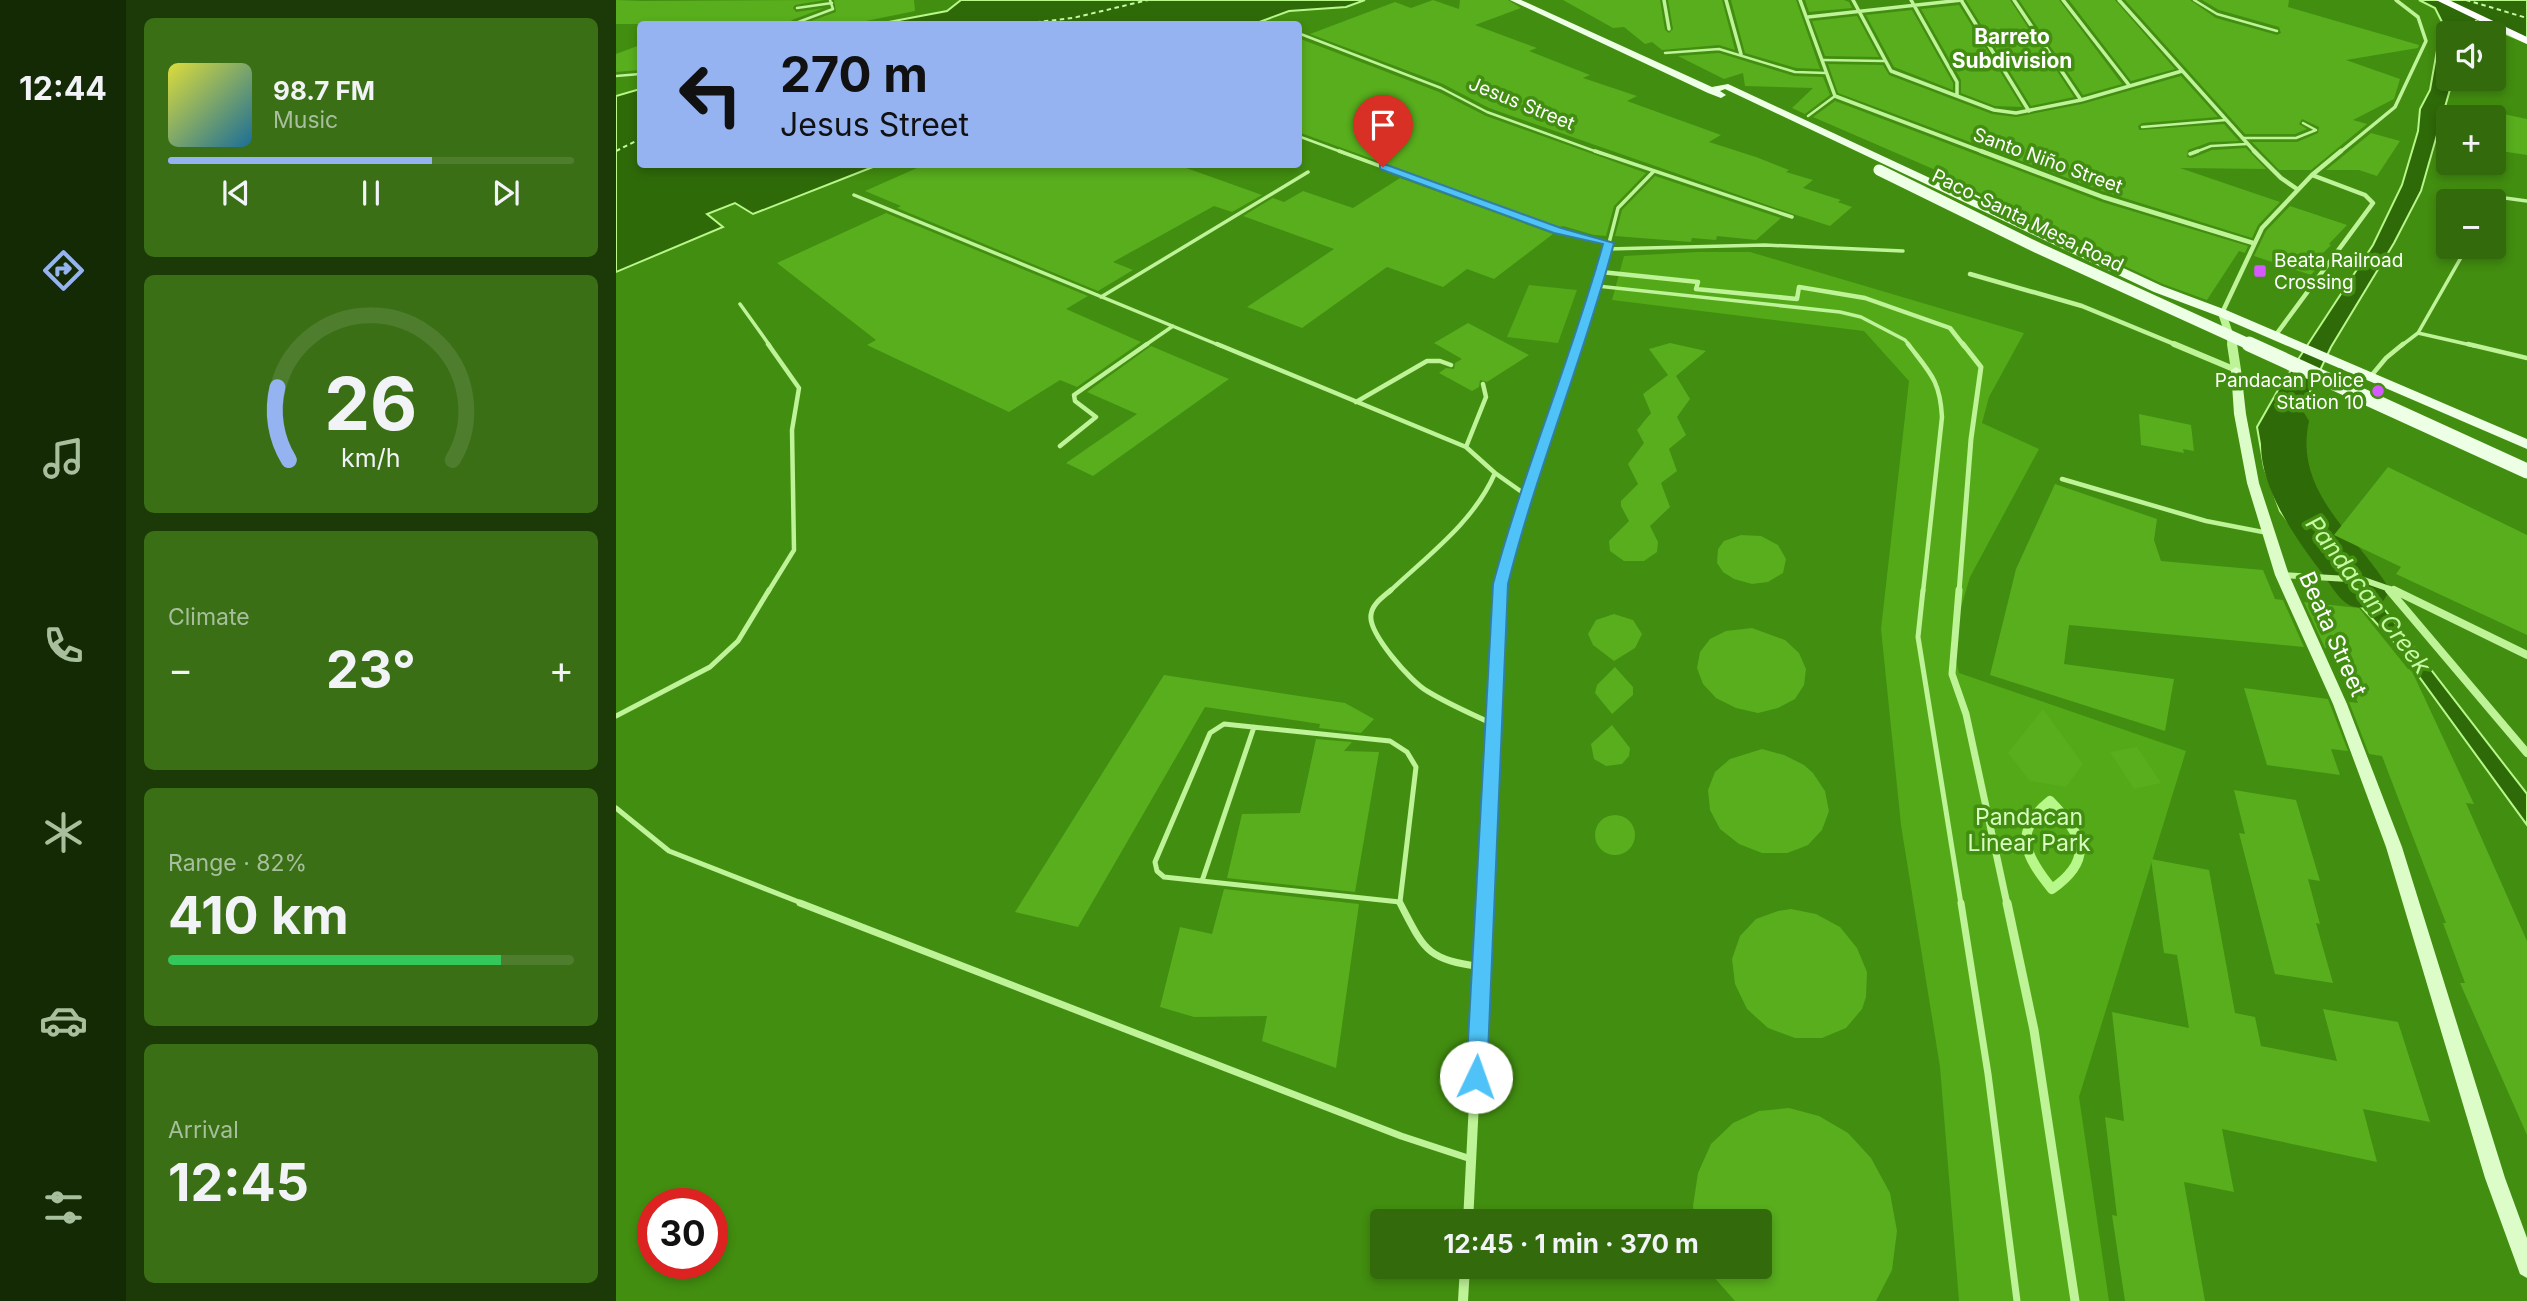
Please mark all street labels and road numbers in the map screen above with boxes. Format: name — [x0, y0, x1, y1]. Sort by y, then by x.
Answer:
street label: Jesus Street — [1465, 72, 1578, 135]
street label: Santo Niño Street — [1970, 123, 2126, 198]
street label: Paco-Santa Mesa Road — [1928, 164, 2127, 277]
street label: Beata Street — [2293, 567, 2373, 701]

